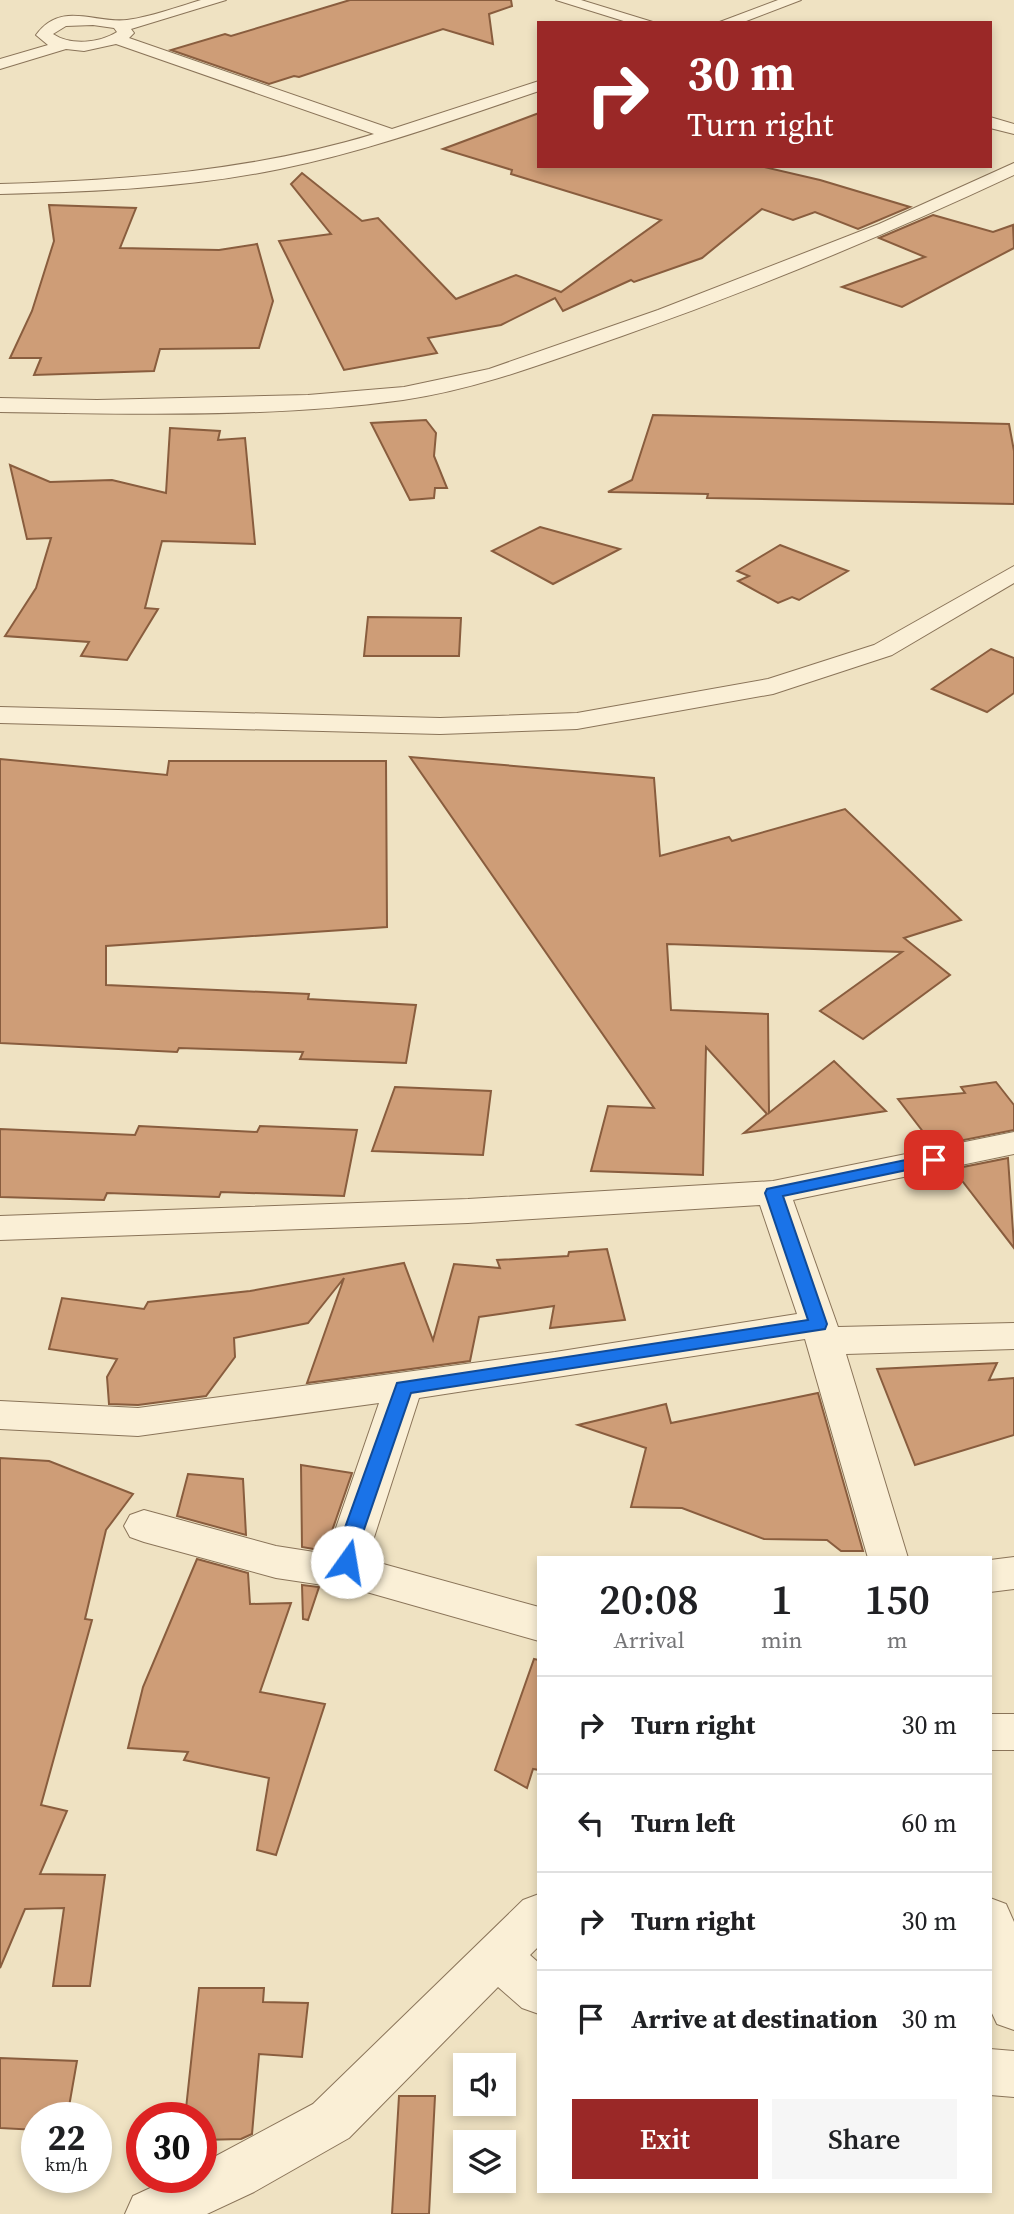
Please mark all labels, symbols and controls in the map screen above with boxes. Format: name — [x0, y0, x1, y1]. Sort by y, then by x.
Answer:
text: 30 m — [687, 39, 795, 106]
icon: right — [572, 49, 663, 140]
text: Turn right — [687, 103, 833, 147]
pin — [904, 1130, 964, 1190]
icon: arrive — [915, 1141, 953, 1179]
position arrow — [310, 1525, 384, 1599]
text: 20:08 — [599, 1570, 699, 1628]
text: 1 — [771, 1570, 793, 1628]
text: 150 — [864, 1570, 930, 1628]
text: Arrival — [613, 1624, 685, 1656]
text: min — [761, 1624, 802, 1656]
text: m — [887, 1624, 908, 1656]
icon: right — [572, 1706, 610, 1744]
text: Turn right — [631, 1707, 755, 1743]
text: 30 m — [902, 1707, 957, 1743]
icon: left — [572, 1804, 610, 1842]
text: Turn left — [631, 1805, 735, 1841]
text: 60 m — [902, 1805, 957, 1841]
icon: right — [572, 1902, 610, 1940]
text: Turn right — [631, 1903, 755, 1939]
text: 30 m — [902, 1903, 957, 1939]
icon: arrive — [572, 2000, 610, 2038]
text: Arrive at destination — [631, 2001, 878, 2037]
text: 30 m — [902, 2001, 957, 2037]
map controls — [453, 2053, 516, 2193]
button: sound — [453, 2053, 516, 2116]
button: Exit — [572, 2099, 758, 2179]
button: Share — [772, 2099, 957, 2179]
speed limit sign: 30 — [126, 2102, 217, 2193]
text: 22 — [48, 2114, 85, 2162]
button: layers — [453, 2130, 516, 2193]
text: km/h — [45, 2152, 88, 2177]

